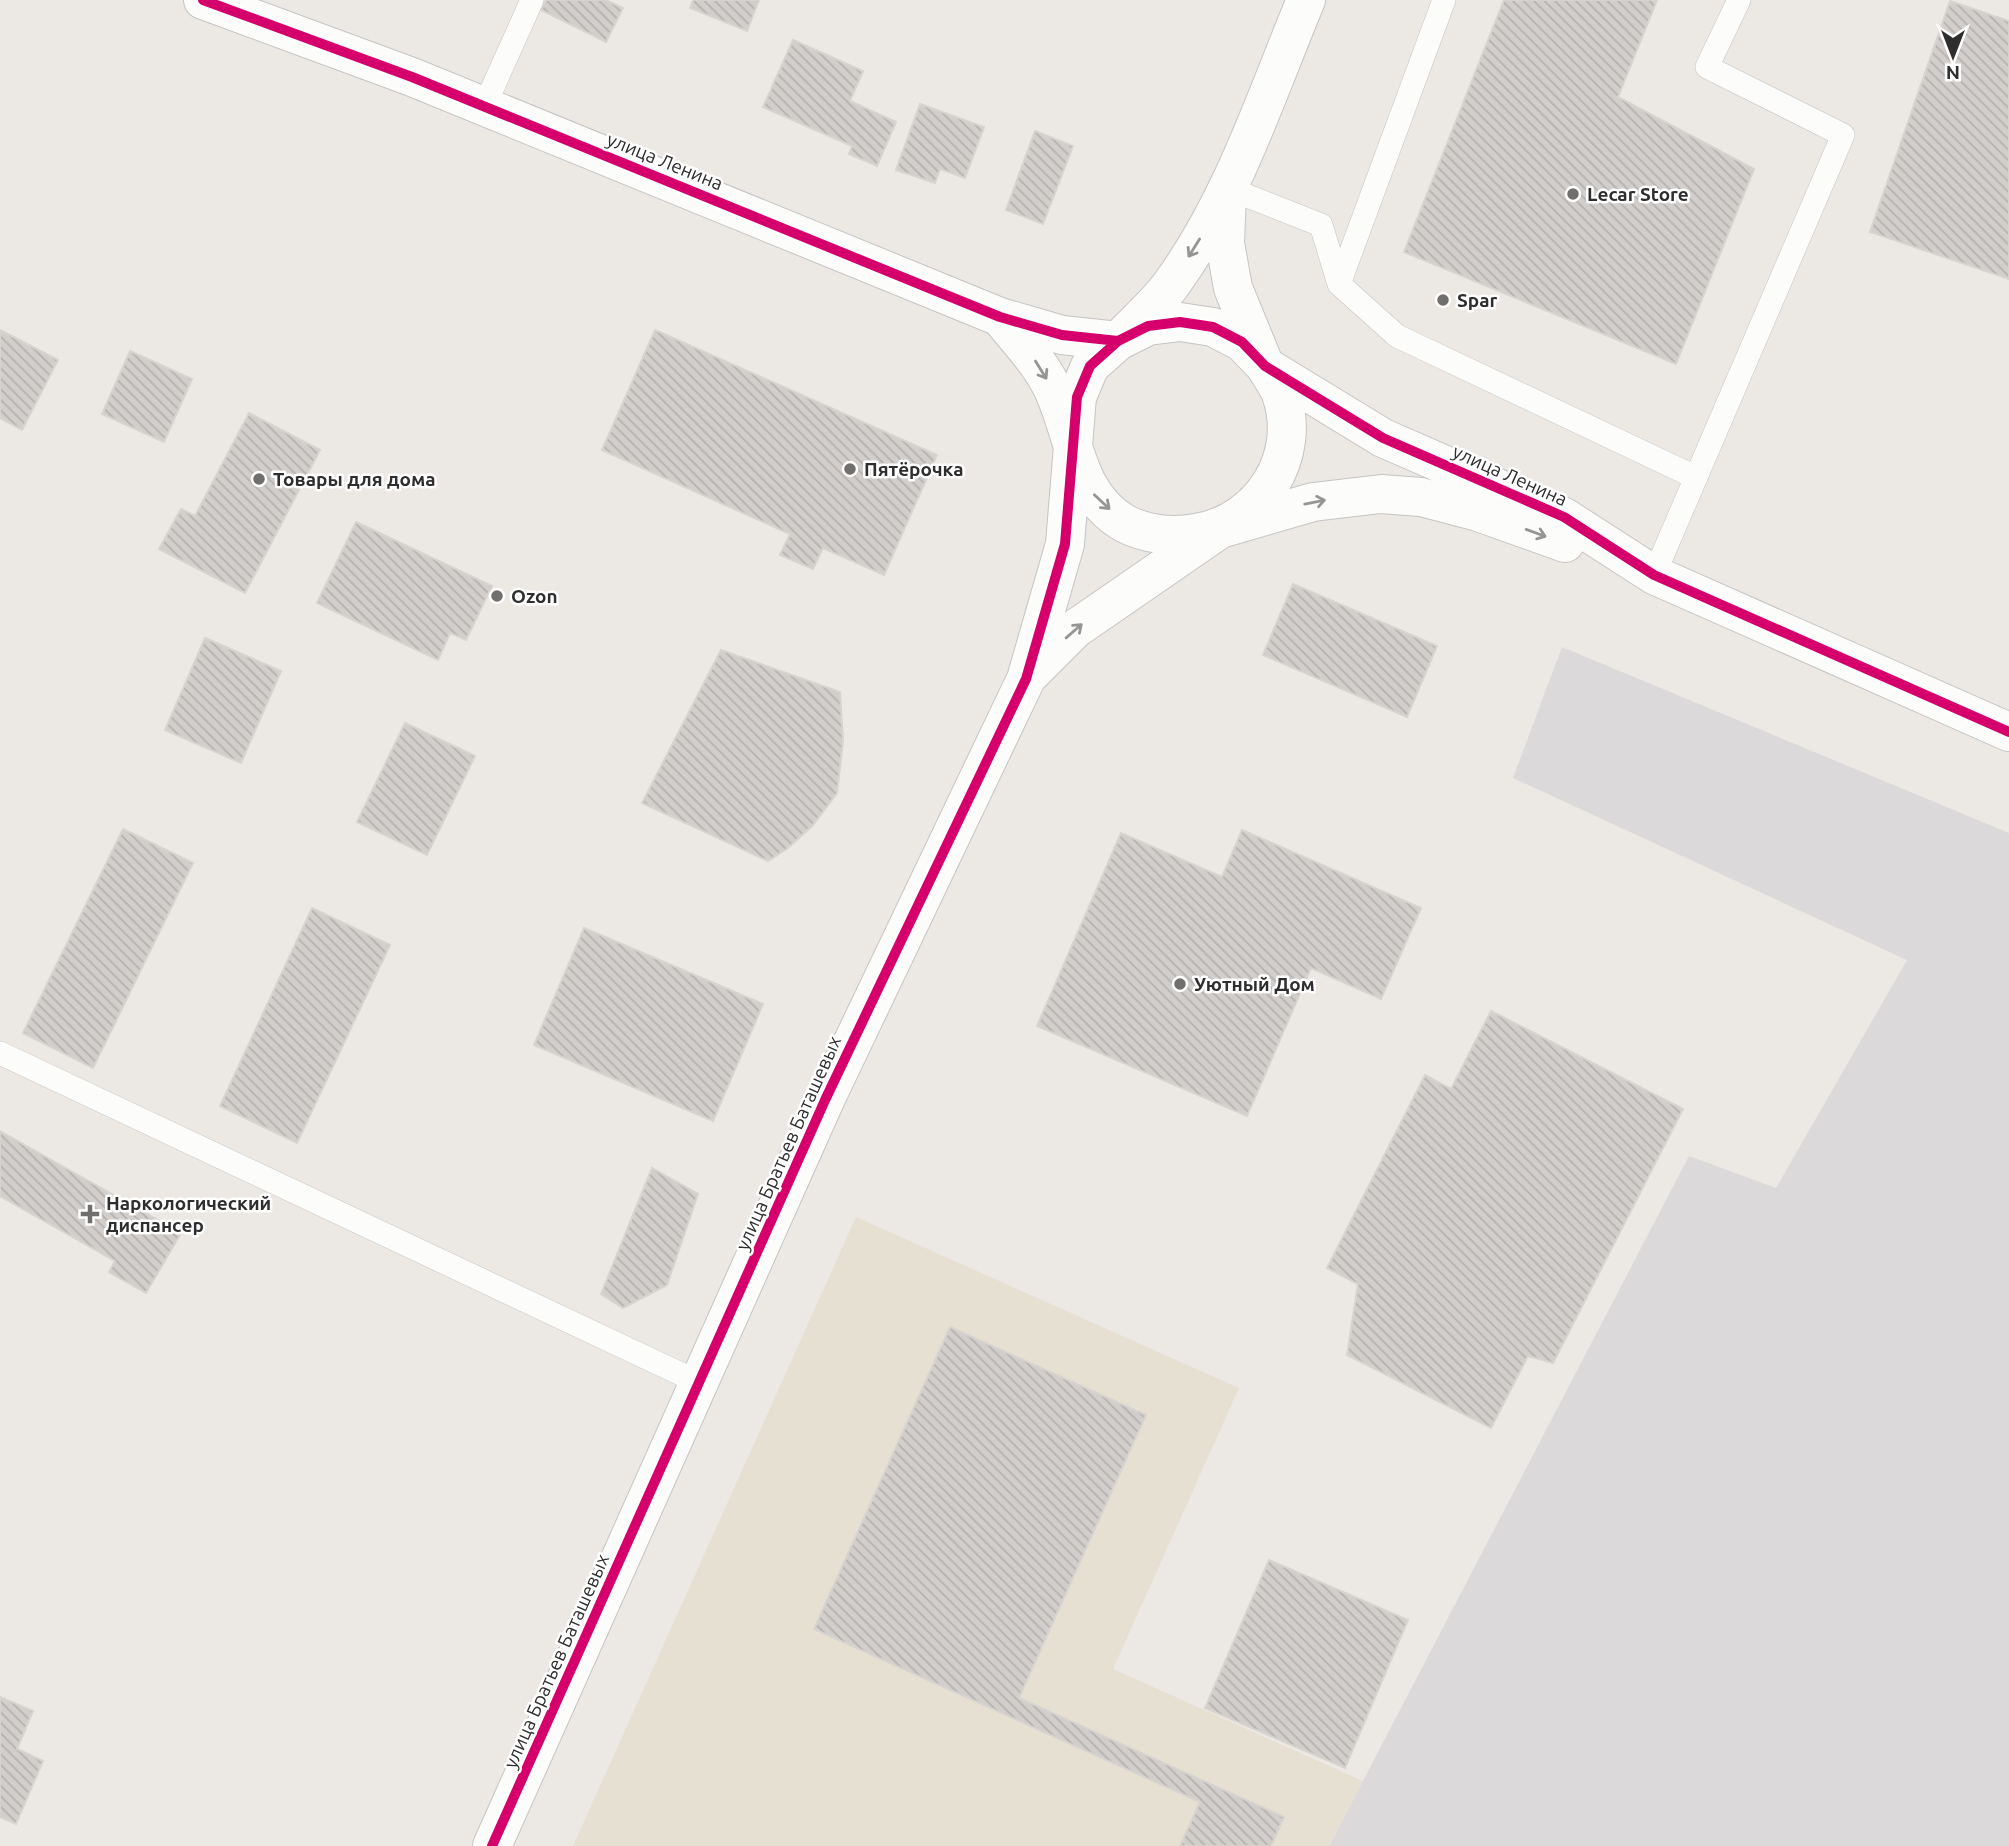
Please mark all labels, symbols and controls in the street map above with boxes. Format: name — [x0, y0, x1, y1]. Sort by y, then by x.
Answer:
north arrow — [1918, 21, 1988, 91]
text: N — [1946, 62, 1960, 84]
street label: улица Ленина — [604, 128, 726, 194]
place label: Lecar Store — [1587, 183, 1689, 205]
marker: Lecar Store — [1565, 186, 1581, 202]
one-way arrow — [1186, 238, 1201, 257]
place label: Spar — [1457, 289, 1497, 311]
marker: Spar — [1435, 292, 1451, 308]
one-way arrow — [1035, 360, 1049, 380]
street label: улица Ленина — [1449, 440, 1571, 510]
place label: Пятёрочка — [864, 458, 963, 480]
marker: Пятёрочка — [842, 461, 858, 477]
place label: Товары для дома — [273, 468, 436, 490]
marker: Товары для дома — [251, 471, 267, 487]
one-way arrow — [1093, 494, 1110, 511]
one-way arrow — [1303, 495, 1326, 509]
one-way arrow — [1524, 528, 1546, 540]
place label: Ozon — [511, 585, 558, 607]
marker: Ozon — [489, 588, 505, 604]
one-way arrow — [1065, 623, 1083, 639]
place label: Уютный Дом — [1194, 973, 1315, 995]
marker: Уютный Дом — [1172, 976, 1188, 992]
street label: улица Братьев Баташевых — [731, 1032, 845, 1254]
place label: Наркологический диспансер — [106, 1192, 271, 1236]
marker: Наркологический диспансер — [80, 1204, 100, 1224]
street label: улица Братьев Баташевых — [499, 1550, 613, 1772]

